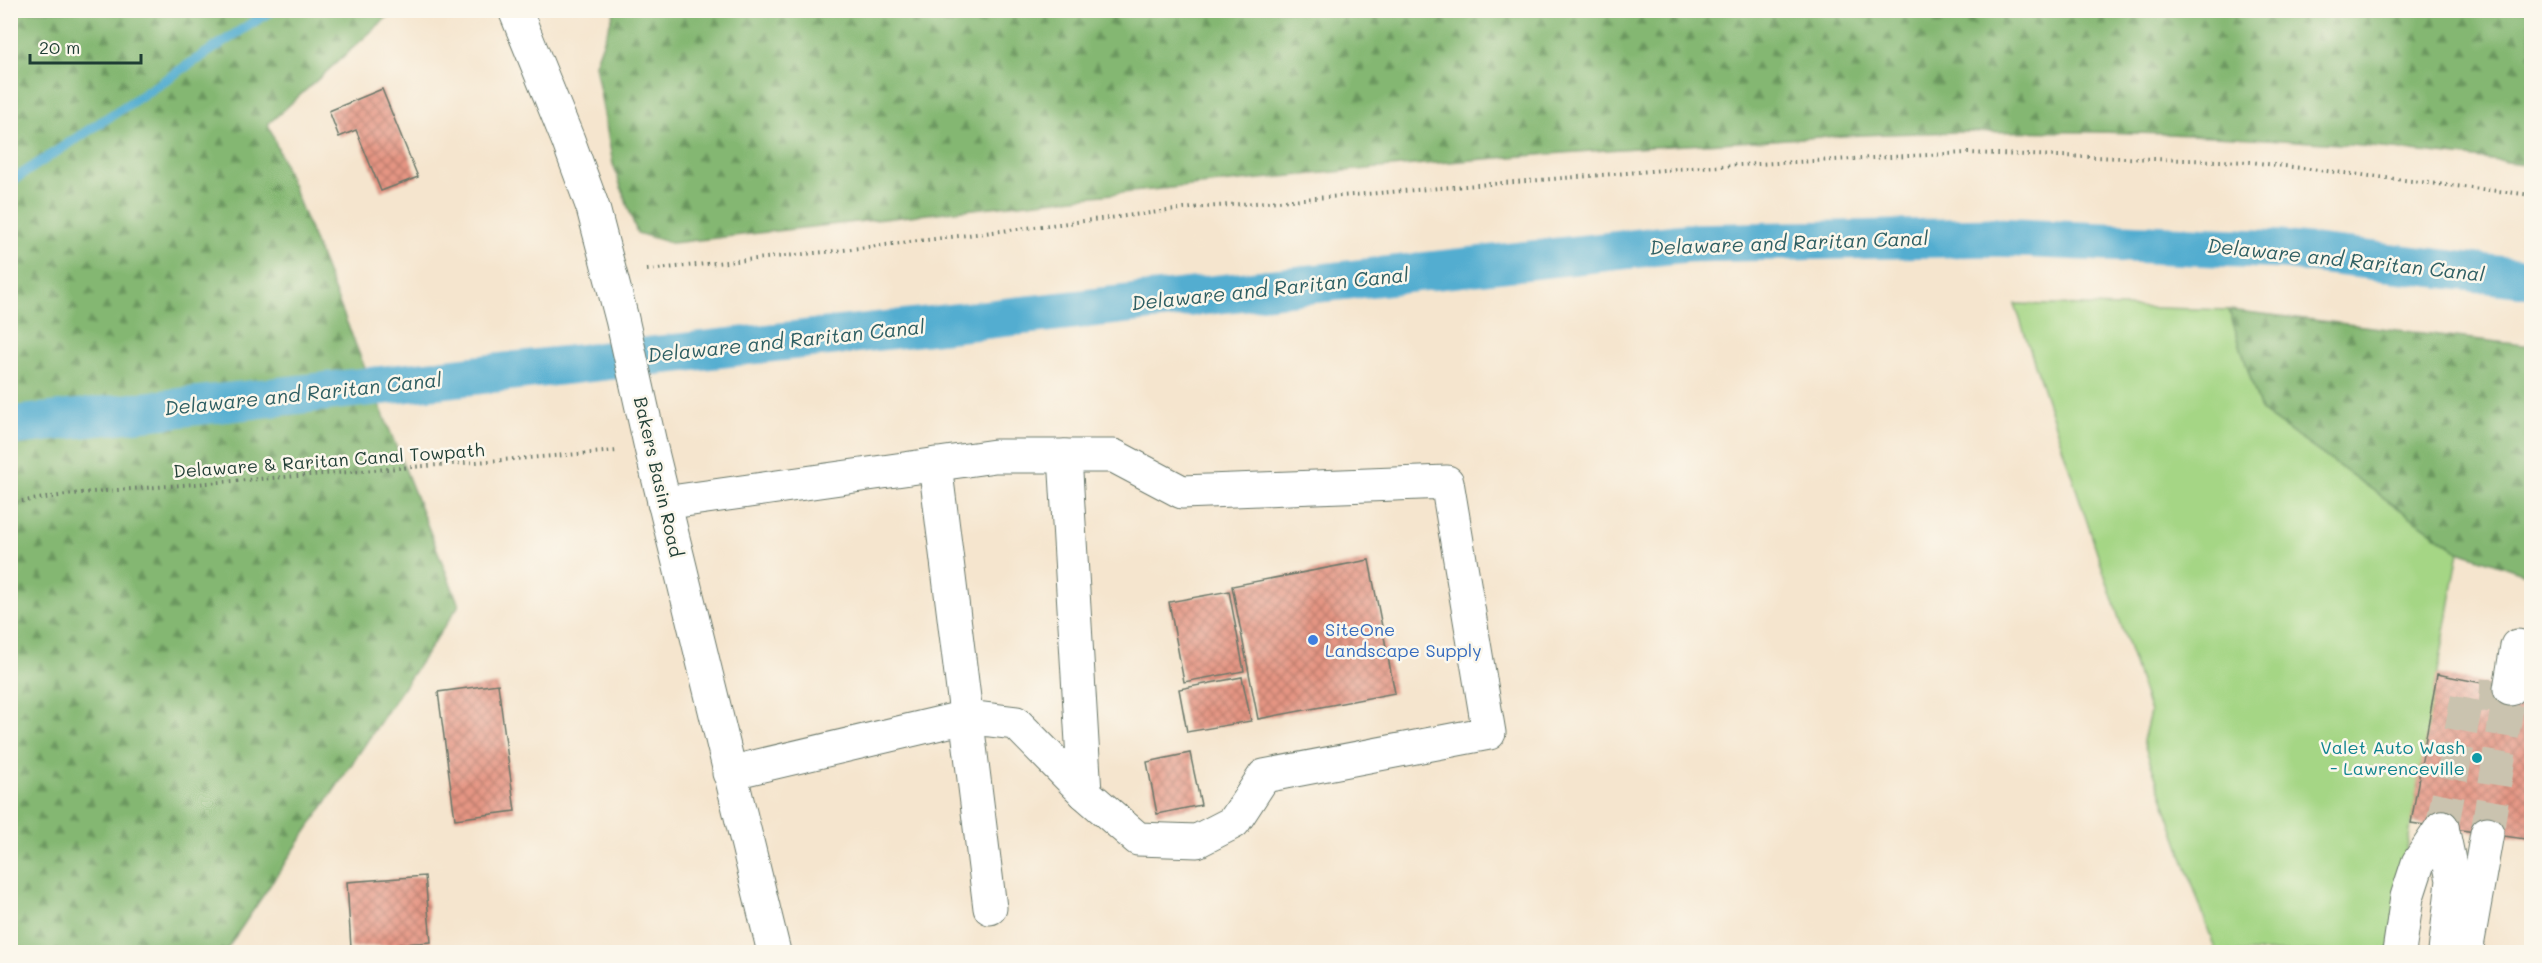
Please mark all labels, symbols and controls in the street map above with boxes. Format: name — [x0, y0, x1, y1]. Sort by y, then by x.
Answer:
scale bar — [30, 27, 141, 65]
text: 20 m — [39, 35, 80, 59]
water label: Delaware and Raritan Canal — [1649, 224, 1929, 260]
water label: Delaware and Raritan Canal — [2206, 232, 2486, 286]
water label: Delaware and Raritan Canal — [1130, 261, 1410, 315]
water label: Delaware and Raritan Canal — [646, 313, 926, 367]
water label: Delaware and Raritan Canal — [163, 366, 443, 420]
street label: Bakers Basin Road — [629, 394, 689, 559]
street label: Delaware & Raritan Canal Towpath — [173, 437, 485, 483]
place label: SiteOne Landscape Supply — [1325, 617, 1482, 662]
marker: SiteOne Landscape Supply — [1306, 633, 1320, 647]
place label: Valet Auto Wash - Lawrenceville — [2320, 735, 2465, 780]
marker: Valet Auto Wash - Lawrenceville — [2470, 751, 2484, 765]

